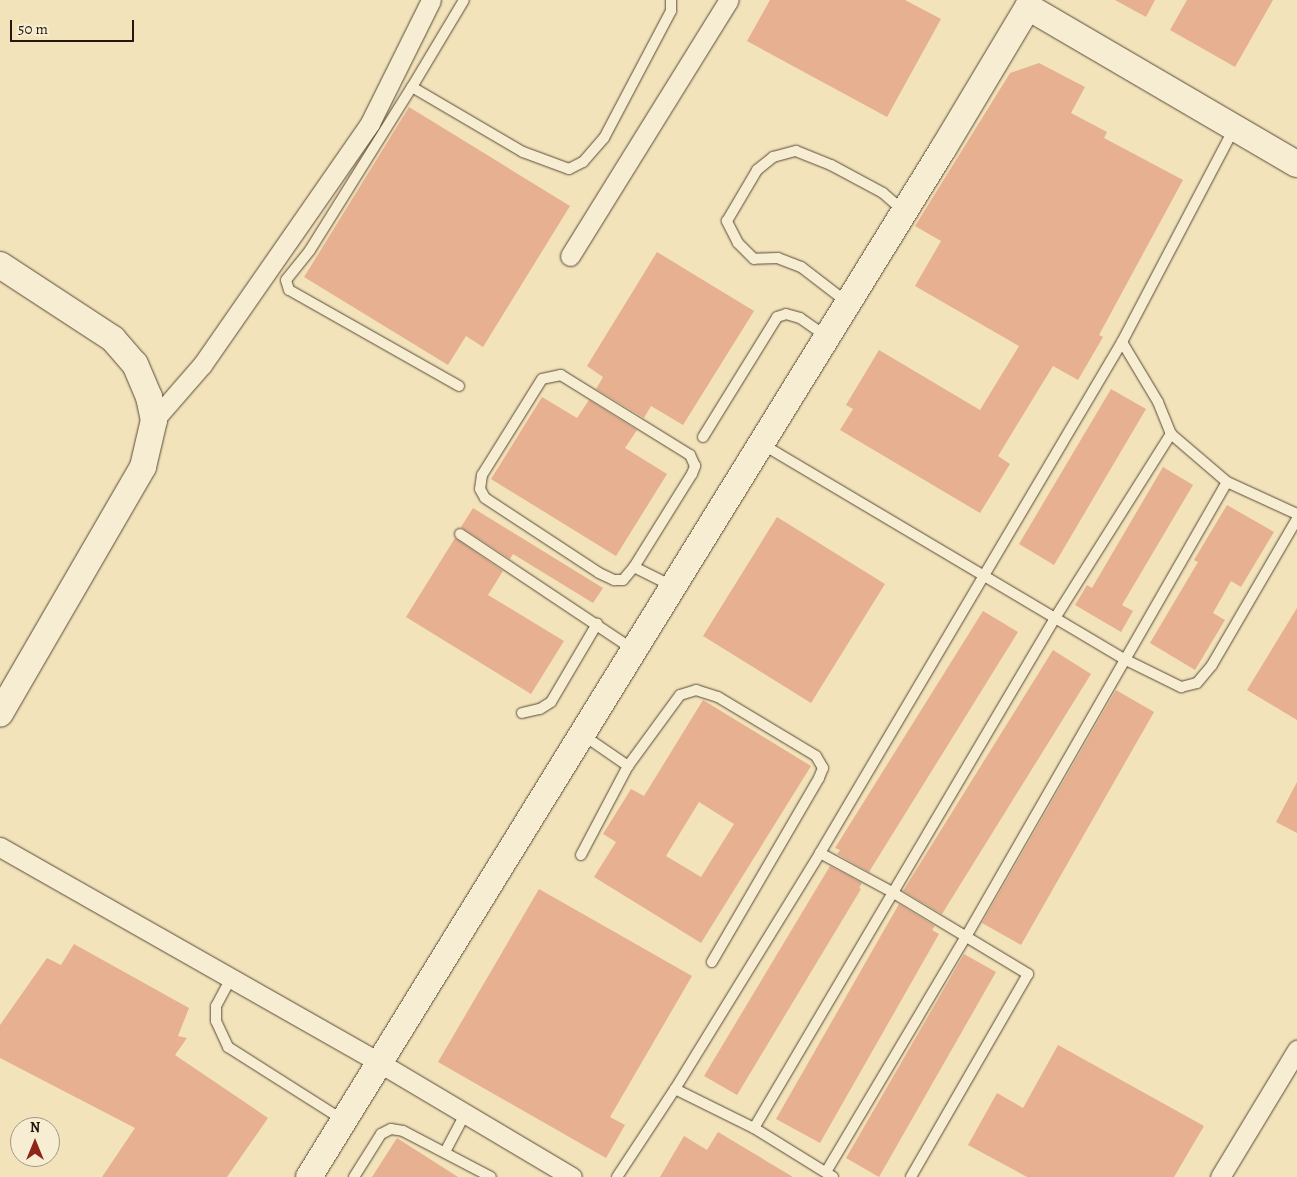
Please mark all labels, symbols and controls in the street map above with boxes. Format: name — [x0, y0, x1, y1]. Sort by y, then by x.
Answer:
scale bar — [12, 10, 136, 42]
text: 50 m — [18, 19, 48, 39]
north arrow — [10, 1117, 60, 1167]
text: N — [30, 1118, 40, 1137]

